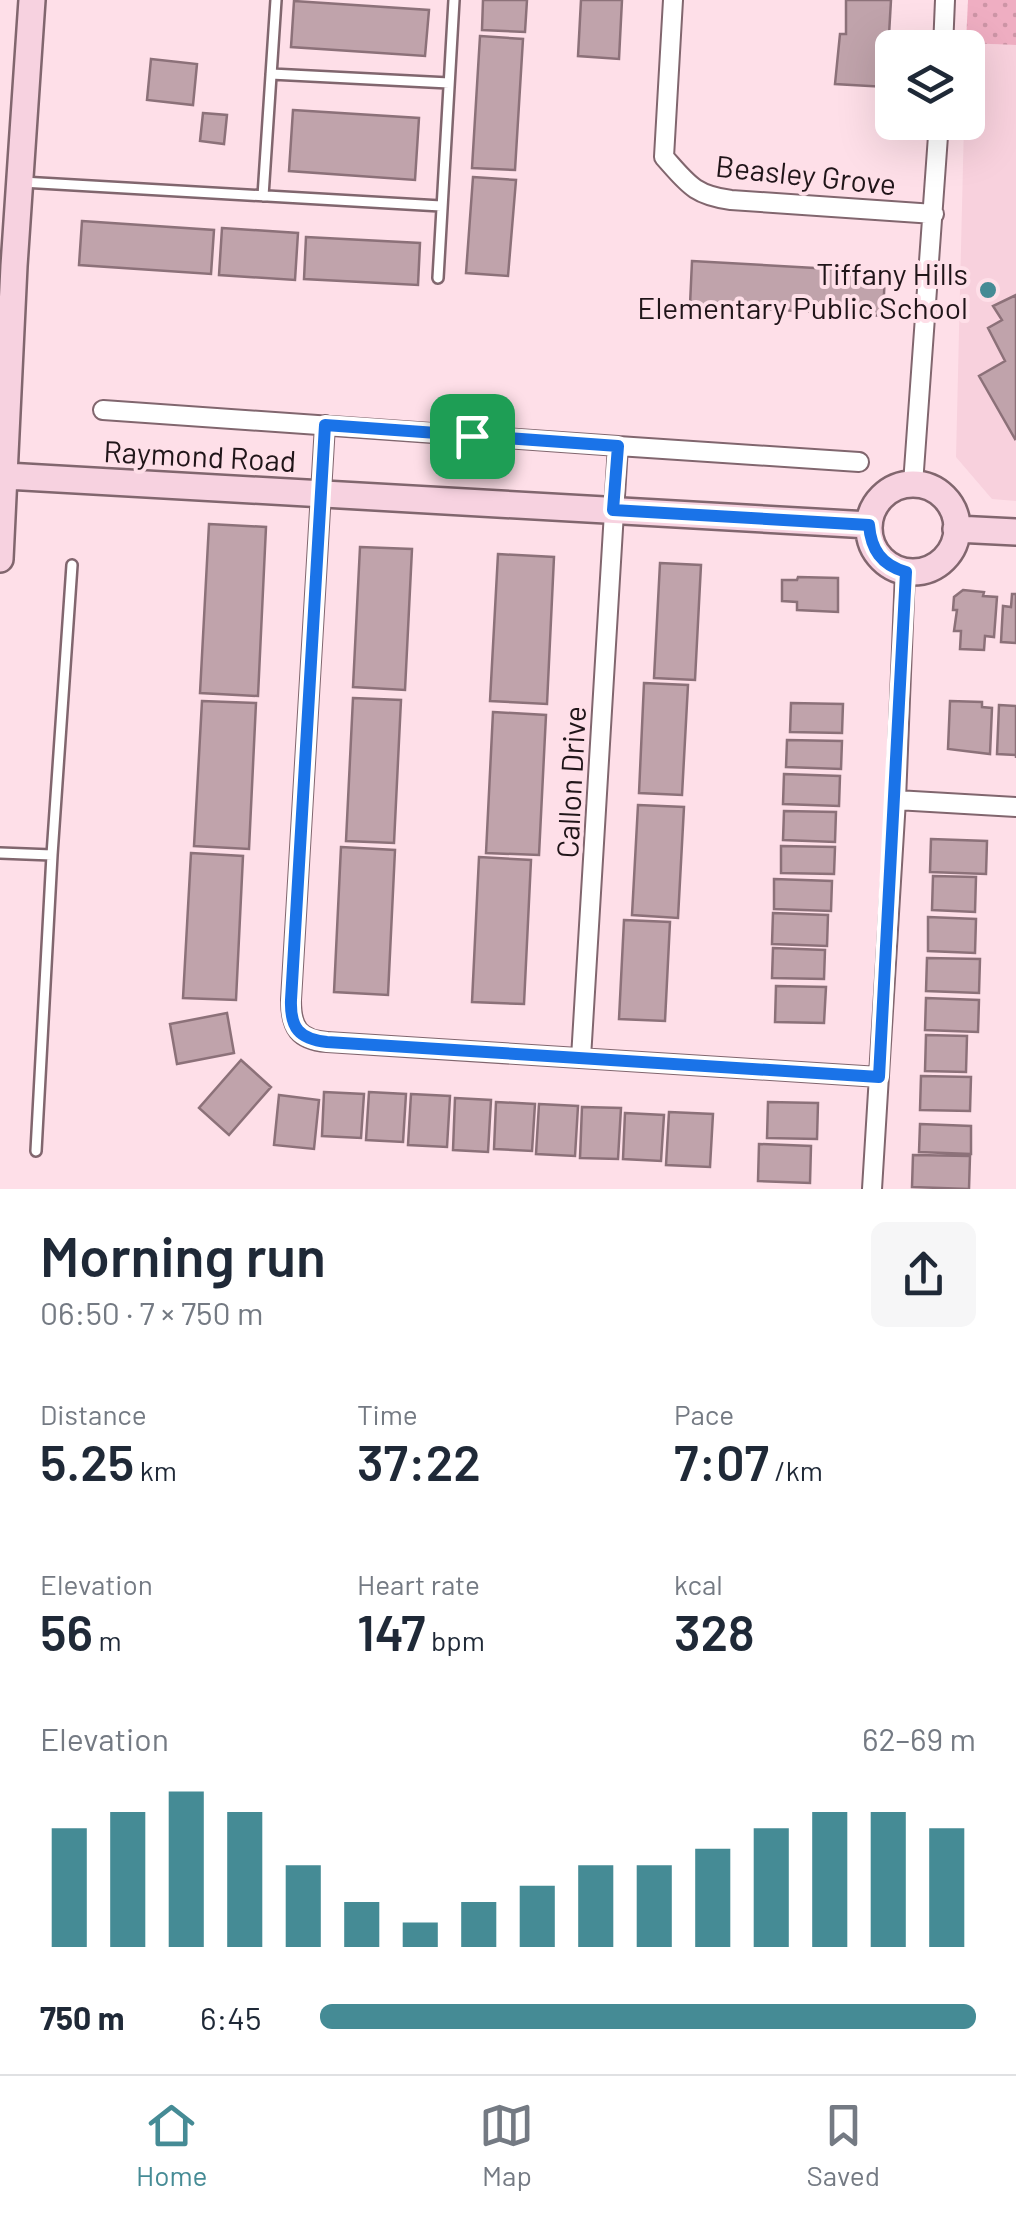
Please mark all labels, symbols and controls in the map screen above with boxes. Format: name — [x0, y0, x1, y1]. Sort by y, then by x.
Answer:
map controls — [875, 30, 985, 140]
button: layers — [875, 30, 985, 140]
street label: Beasley Grove — [714, 147, 898, 201]
place label: Tiffany Hills Elementary Public School — [637, 255, 968, 325]
marker: Tiffany Hills Elementary Public School — [977, 279, 999, 301]
pin — [430, 394, 515, 479]
icon: arrive — [445, 409, 500, 464]
street label: Raymond Road — [103, 432, 297, 478]
street label: Callon Drive — [548, 705, 592, 859]
text: Morning run — [40, 1222, 326, 1288]
button: share — [871, 1222, 976, 1327]
text: 06:50 · 7 × 750 m — [40, 1293, 263, 1331]
text: Distance — [40, 1397, 147, 1431]
text: Time — [357, 1397, 418, 1431]
text: Pace — [674, 1397, 734, 1431]
text: 5.25 — [40, 1431, 134, 1491]
text: 37:22 — [357, 1431, 481, 1491]
text: 7:07 — [674, 1431, 769, 1491]
text: km — [134, 1453, 177, 1487]
text: /km — [769, 1453, 823, 1487]
text: Elevation — [40, 1567, 153, 1601]
text: Heart rate — [357, 1567, 480, 1601]
text: kcal — [674, 1567, 723, 1601]
text: 56 — [40, 1601, 93, 1661]
text: 147 — [357, 1601, 425, 1661]
text: 328 — [674, 1601, 755, 1661]
text: m — [93, 1623, 122, 1657]
text: bpm — [425, 1623, 485, 1657]
text: Elevation — [40, 1719, 169, 1757]
text: 62–69 m — [862, 1719, 976, 1757]
text: 750 m — [40, 1998, 124, 2036]
text: 6:45 — [200, 1998, 261, 2036]
tab: Home — [136, 2098, 207, 2192]
tab: Map — [479, 2098, 534, 2192]
tab: Saved — [807, 2098, 880, 2192]

